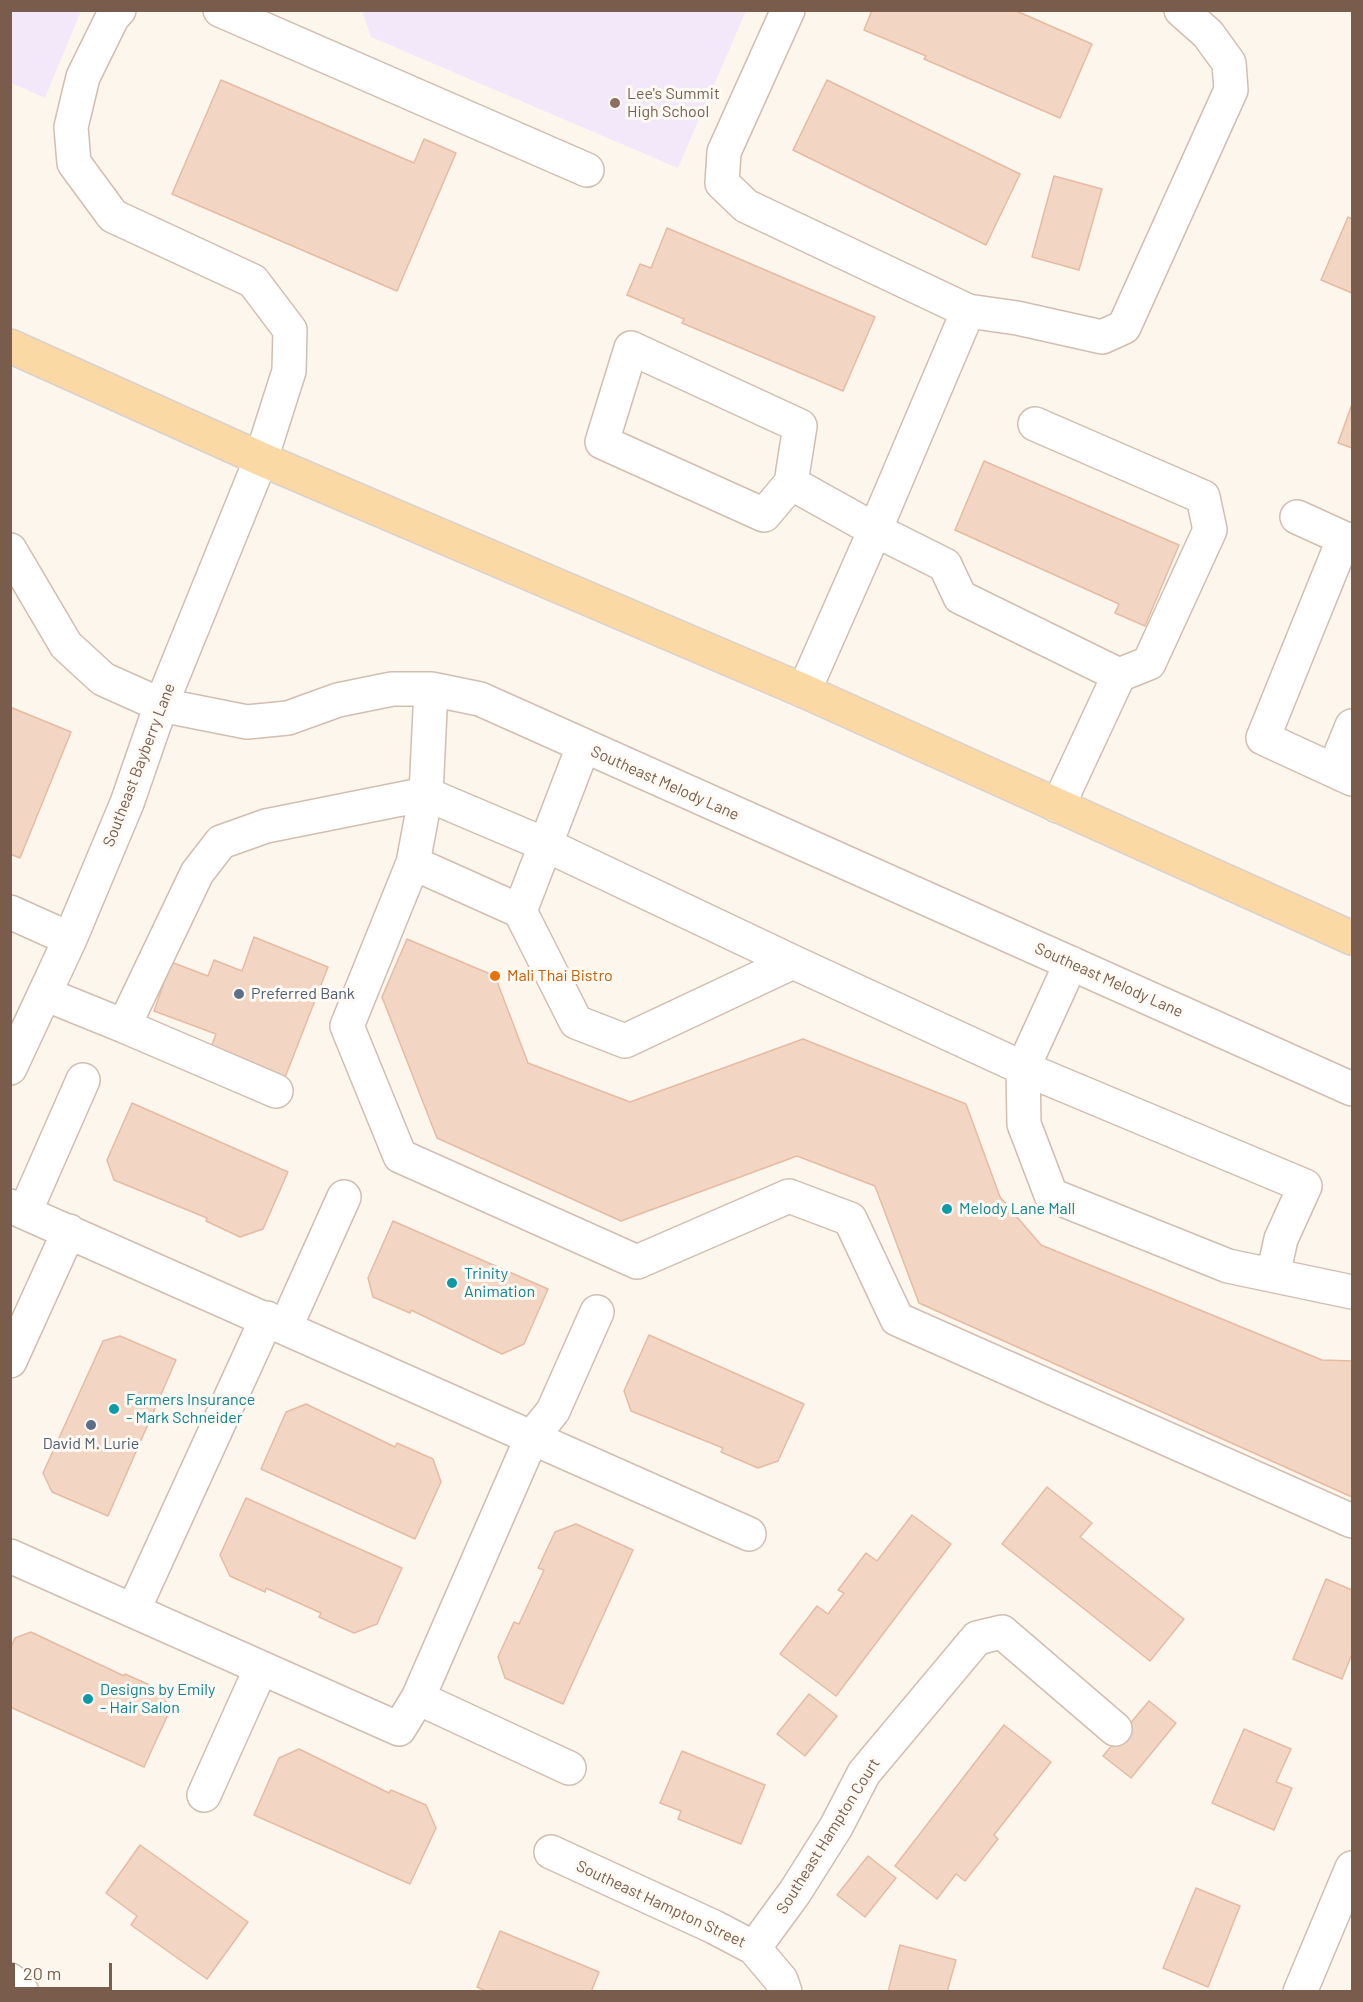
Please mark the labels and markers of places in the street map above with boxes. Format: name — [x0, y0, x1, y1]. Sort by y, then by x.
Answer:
place label: Lee's Summit High School — [627, 84, 720, 122]
marker: Lee's Summit High School — [608, 96, 622, 110]
place label: Mali Thai Bistro — [507, 966, 613, 986]
marker: Mali Thai Bistro — [488, 969, 502, 983]
place label: Preferred Bank — [251, 984, 355, 1004]
marker: Preferred Bank — [232, 987, 246, 1001]
place label: Melody Lane Mall — [959, 1199, 1075, 1219]
marker: Melody Lane Mall — [940, 1202, 954, 1216]
place label: Trinity Animation — [464, 1264, 535, 1302]
marker: Trinity Animation — [445, 1276, 459, 1290]
place label: Farmers Insurance - Mark Schneider — [126, 1390, 255, 1428]
marker: Farmers Insurance - Mark Schneider — [107, 1402, 121, 1416]
marker: David M. Lurie — [84, 1418, 98, 1432]
place label: David M. Lurie — [43, 1434, 139, 1454]
place label: Designs by Emily - Hair Salon — [100, 1680, 215, 1718]
marker: Designs by Emily - Hair Salon — [81, 1692, 95, 1706]

